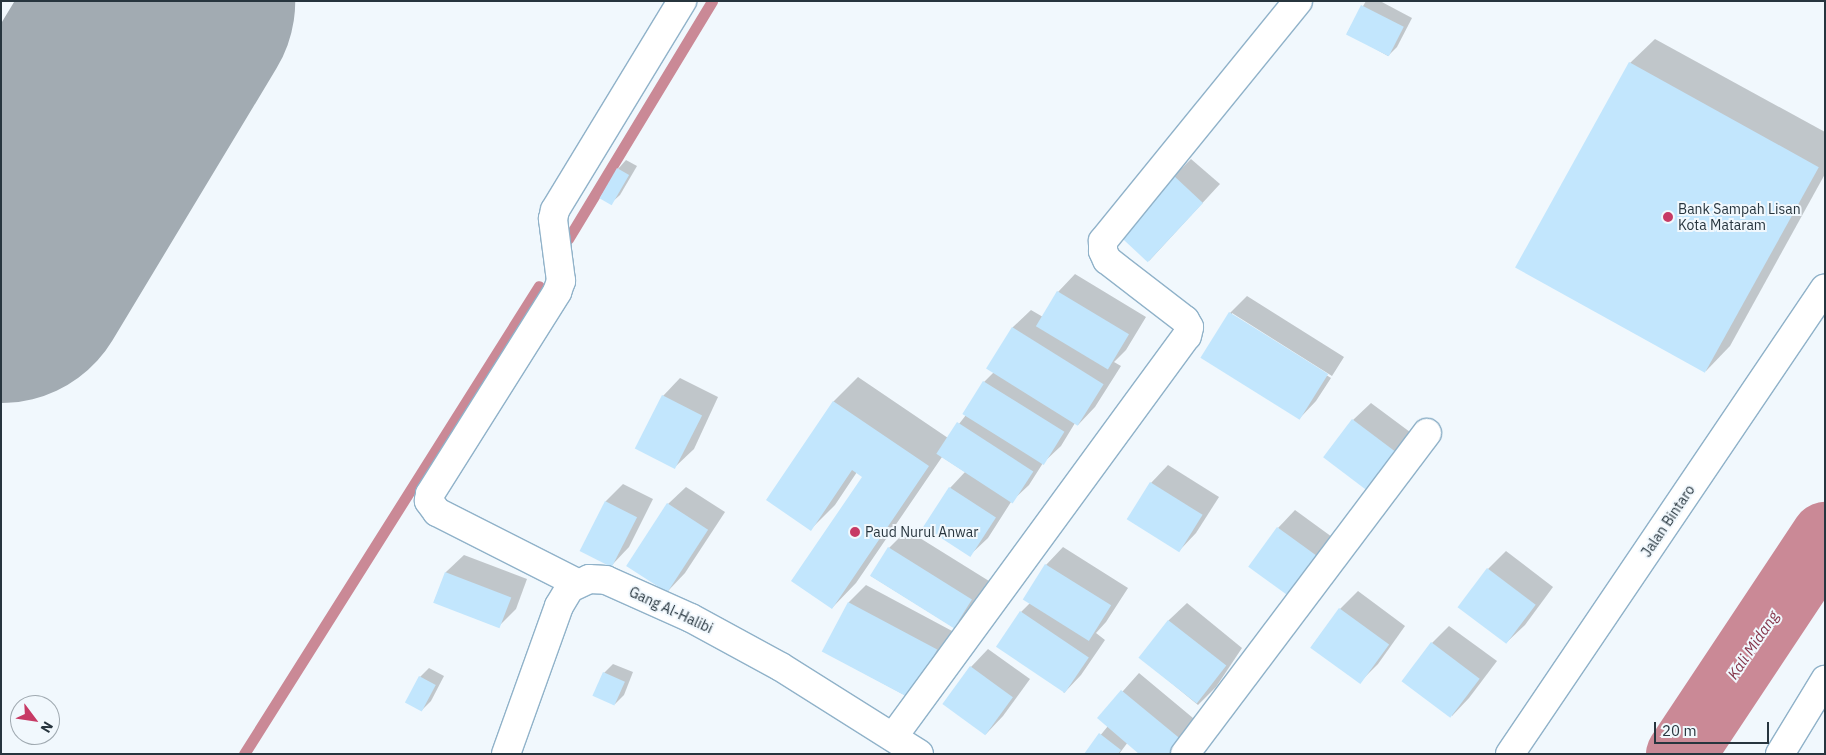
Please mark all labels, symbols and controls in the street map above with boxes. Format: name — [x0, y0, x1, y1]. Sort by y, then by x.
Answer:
place label: Bank Sampah Lisan Kota Mataram — [1678, 201, 1801, 233]
marker: Bank Sampah Lisan Kota Mataram — [1662, 211, 1674, 223]
street label: Jalan Bintaro — [1638, 482, 1698, 560]
place label: Paud Nurul Anwar — [865, 524, 978, 540]
marker: Paud Nurul Anwar — [849, 526, 861, 538]
street label: Gang Al-Halibi — [626, 583, 716, 637]
water label: Kali Midang — [1724, 608, 1782, 682]
north arrow — [10, 695, 60, 745]
scale bar — [1656, 712, 1771, 744]
text: N — [37, 718, 57, 736]
text: 20 m — [1662, 721, 1697, 740]

